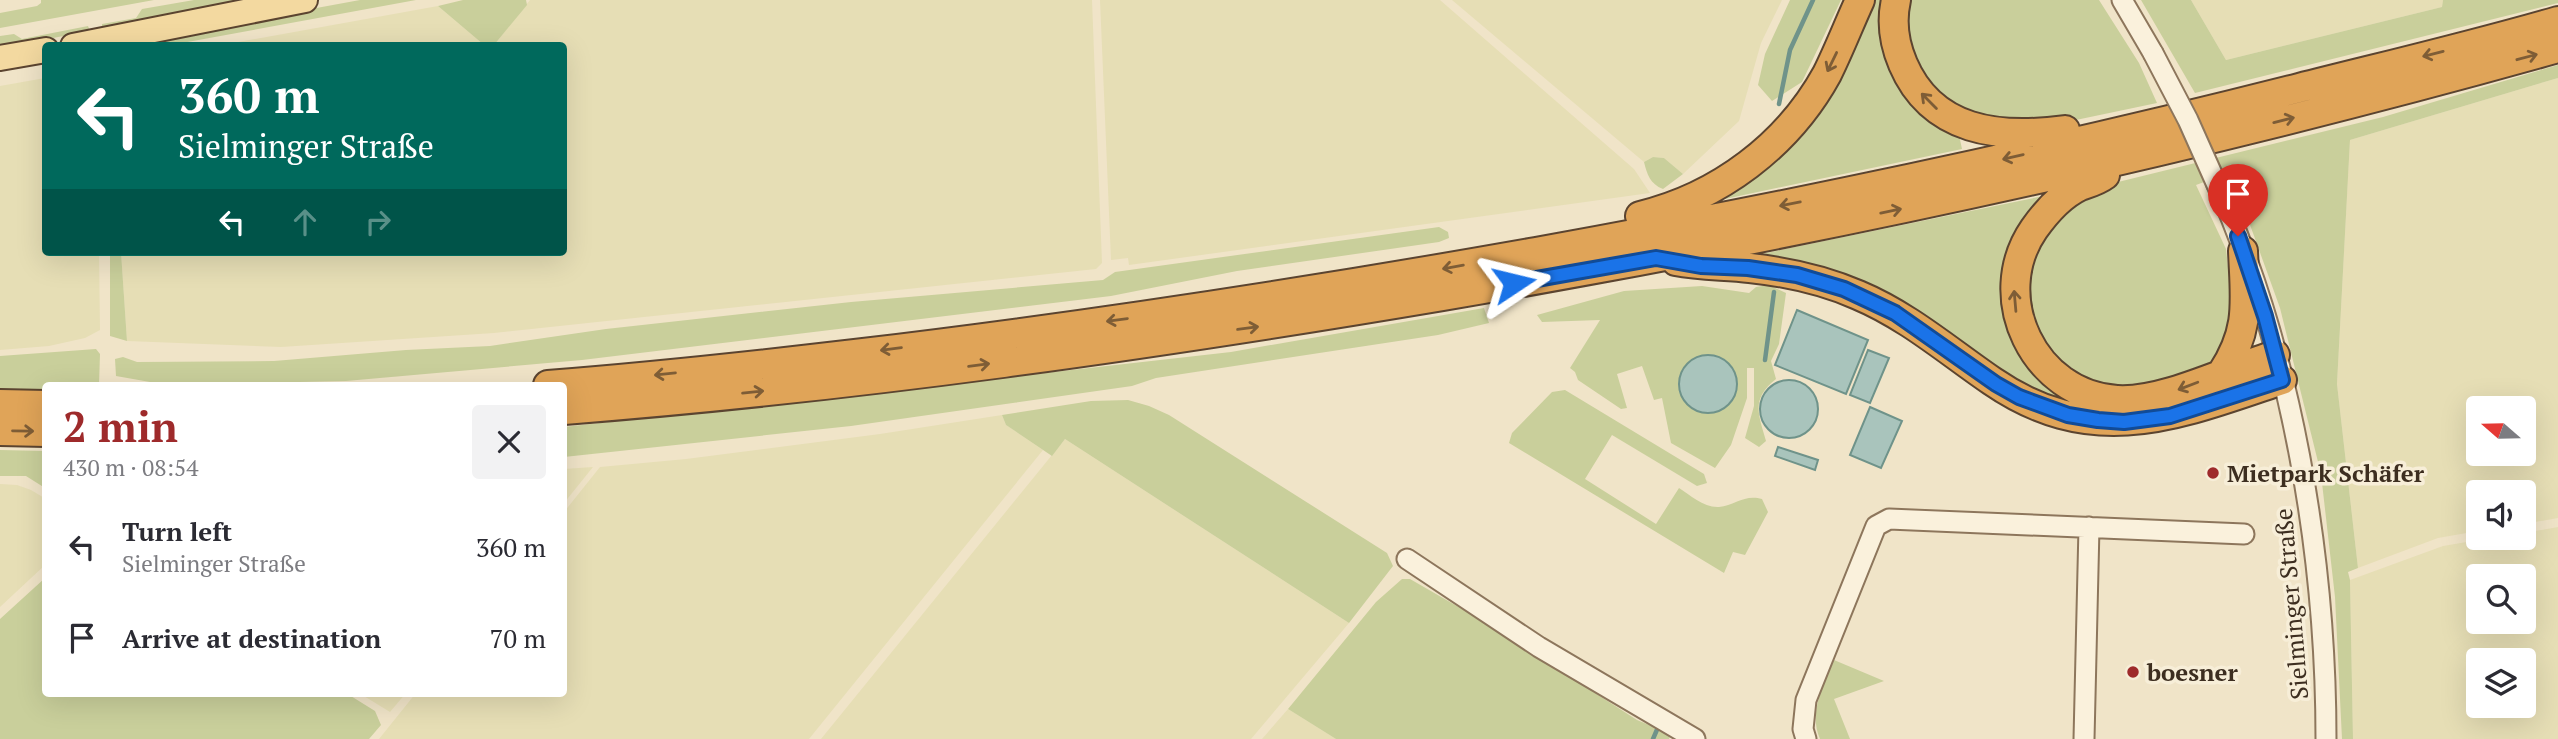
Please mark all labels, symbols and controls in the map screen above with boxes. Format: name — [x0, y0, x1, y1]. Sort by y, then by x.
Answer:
one-way arrow — [2422, 48, 2445, 61]
one-way arrow — [2516, 49, 2538, 62]
one-way arrow — [1825, 51, 1838, 72]
text: 360 m — [178, 62, 320, 127]
icon: left — [63, 70, 154, 161]
one-way arrow — [1920, 93, 1937, 110]
one-way arrow — [2272, 113, 2294, 126]
text: Sielminger Straße — [178, 125, 434, 167]
one-way arrow — [2002, 151, 2025, 164]
pin — [2208, 164, 2268, 236]
icon: arrive — [2219, 175, 2257, 213]
one-way arrow — [1779, 198, 1802, 211]
icon: left — [213, 203, 251, 241]
icon: ahead — [286, 203, 324, 241]
icon: right — [359, 203, 397, 241]
one-way arrow — [1879, 204, 1902, 218]
position arrow — [1477, 246, 1551, 320]
one-way arrow — [1442, 261, 1465, 274]
one-way arrow — [2008, 290, 2021, 313]
one-way arrow — [1106, 313, 1129, 326]
one-way arrow — [1236, 321, 1259, 334]
one-way arrow — [881, 343, 903, 356]
one-way arrow — [967, 359, 990, 372]
one-way arrow — [654, 368, 677, 381]
one-way arrow — [2177, 380, 2199, 393]
one-way arrow — [742, 385, 764, 398]
north arrow — [2466, 396, 2536, 466]
map controls — [2466, 396, 2536, 718]
text: 2 min — [63, 398, 178, 454]
button: close — [472, 405, 546, 479]
one-way arrow — [11, 425, 34, 438]
text: 430 m · 08:54 — [63, 452, 198, 483]
place label: Mietpark Schäfer — [2227, 457, 2425, 489]
marker: Mietpark Schäfer — [2205, 465, 2221, 481]
button: sound — [2466, 480, 2536, 550]
street label: Sielminger Straße — [2267, 507, 2315, 701]
text: Turn left — [122, 514, 232, 548]
icon: left — [63, 528, 101, 566]
text: 360 m — [476, 530, 546, 564]
text: Sielminger Straße — [122, 548, 306, 579]
button: search — [2466, 564, 2536, 634]
icon: arrive — [63, 619, 101, 657]
text: Arrive at destination — [122, 621, 381, 655]
text: 70 m — [490, 621, 546, 655]
button: layers — [2466, 648, 2536, 718]
place label: boesner — [2146, 656, 2238, 688]
marker: boesner — [2125, 664, 2141, 680]

